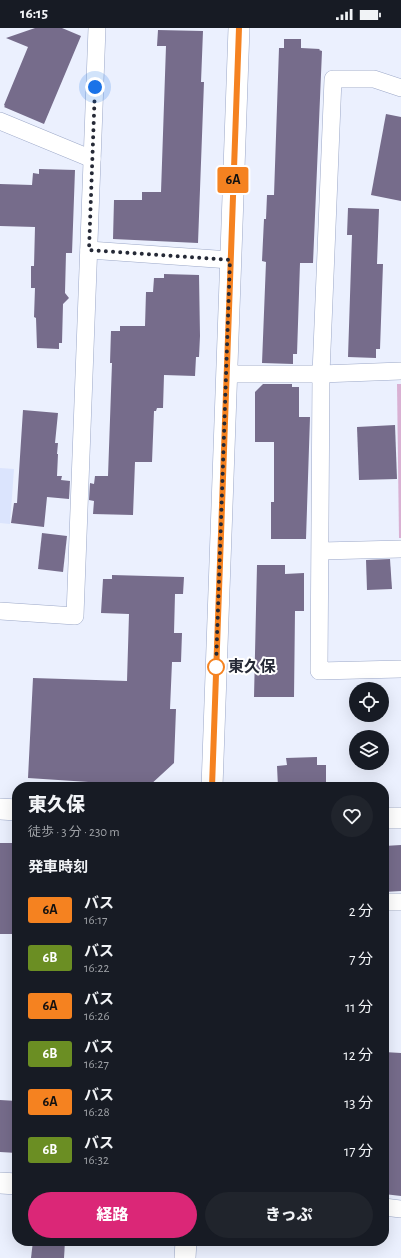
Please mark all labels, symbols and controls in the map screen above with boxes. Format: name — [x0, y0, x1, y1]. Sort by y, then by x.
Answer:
text: 16:15 — [20, 6, 48, 21]
your location — [85, 77, 105, 97]
line badge: 6A — [215, 167, 251, 193]
text: 6A — [225, 173, 241, 187]
marker: 東久保 — [207, 658, 225, 676]
place label: 東久保 — [228, 658, 276, 675]
map controls — [349, 682, 389, 770]
button: locate — [349, 682, 389, 722]
button: layers — [349, 730, 389, 770]
button: heart — [331, 795, 373, 837]
text: 東久保 — [28, 796, 85, 815]
text: 徒歩 · 3 分 · 230 m — [28, 826, 120, 839]
text: 発車時刻 — [28, 860, 88, 875]
text: バス — [84, 896, 114, 911]
text: 6A — [42, 903, 58, 917]
text: 2 分 — [349, 904, 373, 919]
text: 16:17 — [84, 914, 107, 927]
text: バス — [84, 944, 114, 959]
text: 6B — [43, 951, 57, 965]
text: 7 分 — [349, 952, 373, 967]
text: 16:22 — [84, 962, 109, 975]
text: バス — [84, 992, 114, 1007]
text: 6A — [42, 999, 58, 1013]
text: 11 分 — [345, 1000, 373, 1015]
text: 16:26 — [84, 1010, 110, 1023]
text: バス — [84, 1040, 114, 1055]
text: 6B — [43, 1047, 57, 1061]
text: 12 分 — [344, 1048, 373, 1063]
text: 16:27 — [84, 1058, 109, 1071]
text: バス — [84, 1088, 114, 1103]
text: 6A — [42, 1095, 58, 1109]
text: 13 分 — [344, 1096, 373, 1111]
text: 16:28 — [84, 1106, 110, 1119]
text: バス — [84, 1136, 114, 1151]
text: 6B — [43, 1143, 57, 1157]
text: 17 分 — [344, 1144, 373, 1159]
text: 16:32 — [84, 1154, 109, 1167]
button: 経路 — [28, 1192, 197, 1238]
button: きっぷ — [205, 1192, 373, 1238]

